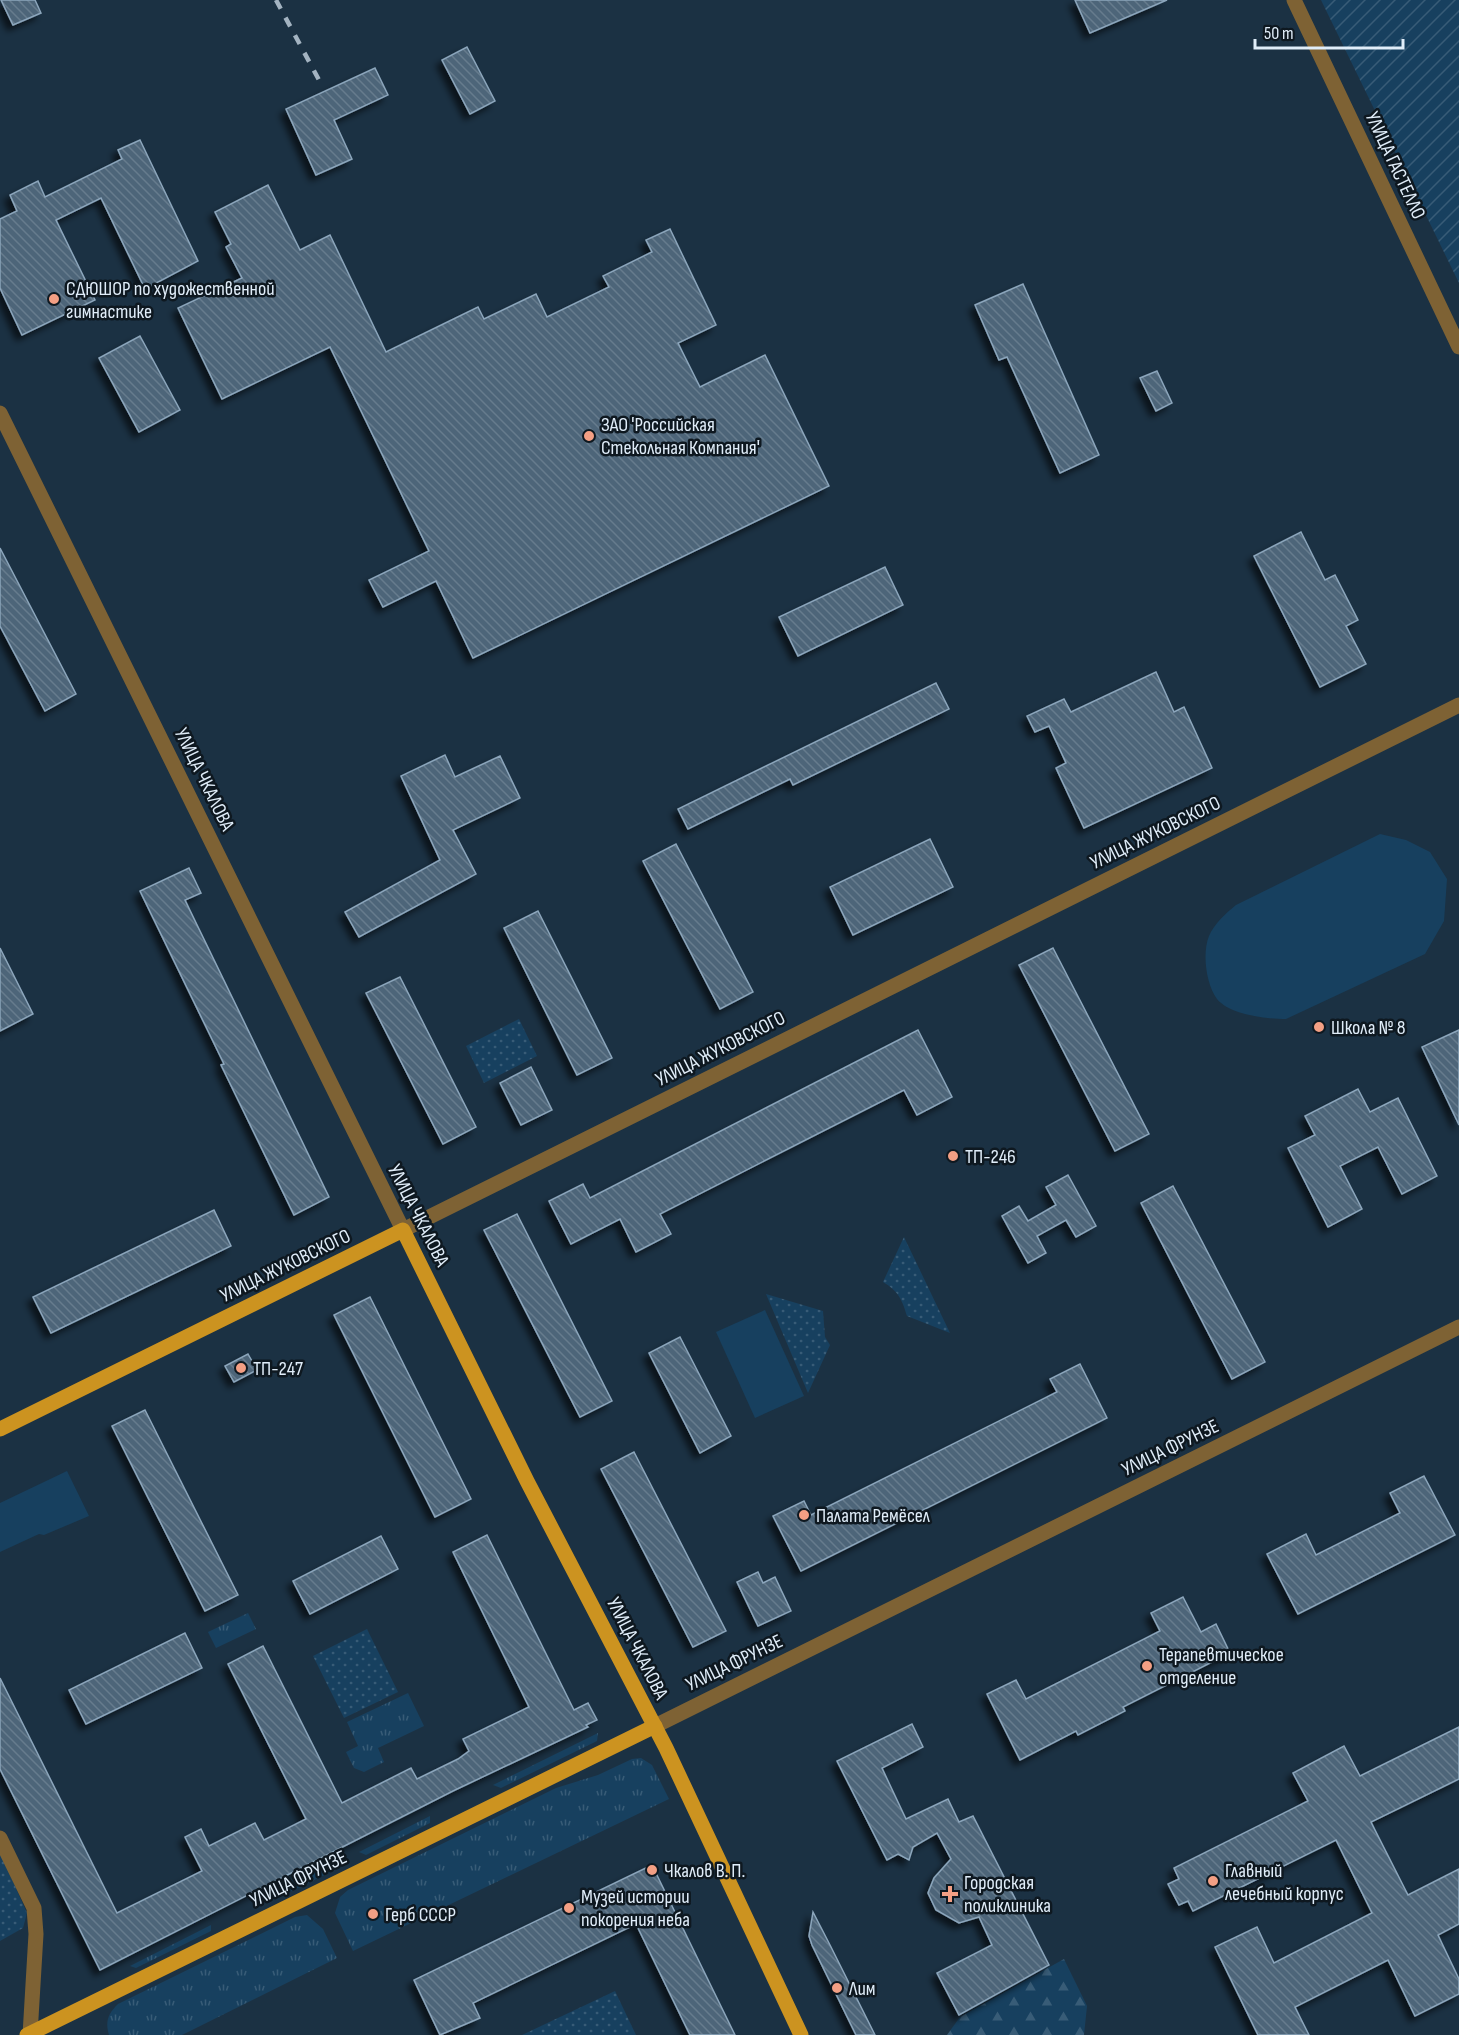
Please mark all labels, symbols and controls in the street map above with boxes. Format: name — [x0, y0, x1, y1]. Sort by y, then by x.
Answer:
scale bar — [1255, 12, 1404, 50]
text: 50 m — [1264, 23, 1294, 44]
street label: УЛИЦА ГАСТЕЛЛО — [1360, 108, 1430, 223]
place label: СДЮШОР по художественной гимнастике — [66, 277, 275, 324]
marker: СДЮШОР по художественной гимнастике — [47, 292, 61, 306]
place label: ЗАО 'Российская Стекольная Компания' — [601, 413, 760, 460]
marker: ЗАО 'Российская Стекольная Компания' — [582, 429, 596, 443]
street label: УЛИЦА ЧКАЛОВА — [169, 724, 240, 835]
street label: УЛИЦА ЖУКОВСКОГО — [1086, 791, 1225, 875]
street label: УЛИЦА ЖУКОВСКОГО — [652, 1006, 789, 1092]
place label: Школа № 8 — [1331, 1016, 1406, 1040]
marker: Школа № 8 — [1312, 1020, 1326, 1034]
place label: ТП-246 — [965, 1145, 1016, 1169]
marker: ТП-246 — [946, 1149, 960, 1163]
street label: УЛИЦА ЧКАЛОВА — [382, 1160, 454, 1271]
street label: УЛИЦА ЖУКОВСКОГО — [216, 1224, 355, 1308]
place label: ТП-247 — [253, 1357, 303, 1381]
marker: ТП-247 — [234, 1361, 248, 1375]
street label: УЛИЦА ФРУНЗЕ — [1118, 1414, 1223, 1482]
place label: Палата Ремёсел — [816, 1504, 930, 1528]
marker: Палата Ремёсел — [797, 1508, 811, 1522]
street label: УЛИЦА ЧКАЛОВА — [601, 1593, 673, 1704]
street label: УЛИЦА ФРУНЗЕ — [682, 1629, 787, 1697]
place label: Терапевтическое отделение — [1159, 1643, 1284, 1690]
marker: Терапевтическое отделение — [1140, 1659, 1154, 1673]
street label: УЛИЦА ФРУНЗЕ — [246, 1845, 351, 1913]
place label: Чкалов В. П. — [664, 1859, 745, 1883]
place label: Главный лечебный корпус — [1225, 1859, 1344, 1906]
marker: Чкалов В. П. — [645, 1863, 659, 1877]
place label: Городская поликлиника — [964, 1871, 1051, 1918]
marker: Главный лечебный корпус — [1206, 1874, 1220, 1888]
place label: Музей истории покорения неба — [581, 1885, 690, 1932]
marker: Городская поликлиника — [941, 1885, 959, 1903]
marker: Музей истории покорения неба — [562, 1901, 576, 1915]
place label: Герб СССР — [385, 1903, 456, 1927]
marker: Герб СССР — [366, 1907, 380, 1921]
place label: Лим — [848, 1977, 876, 2001]
marker: Лим — [830, 1981, 844, 1995]

